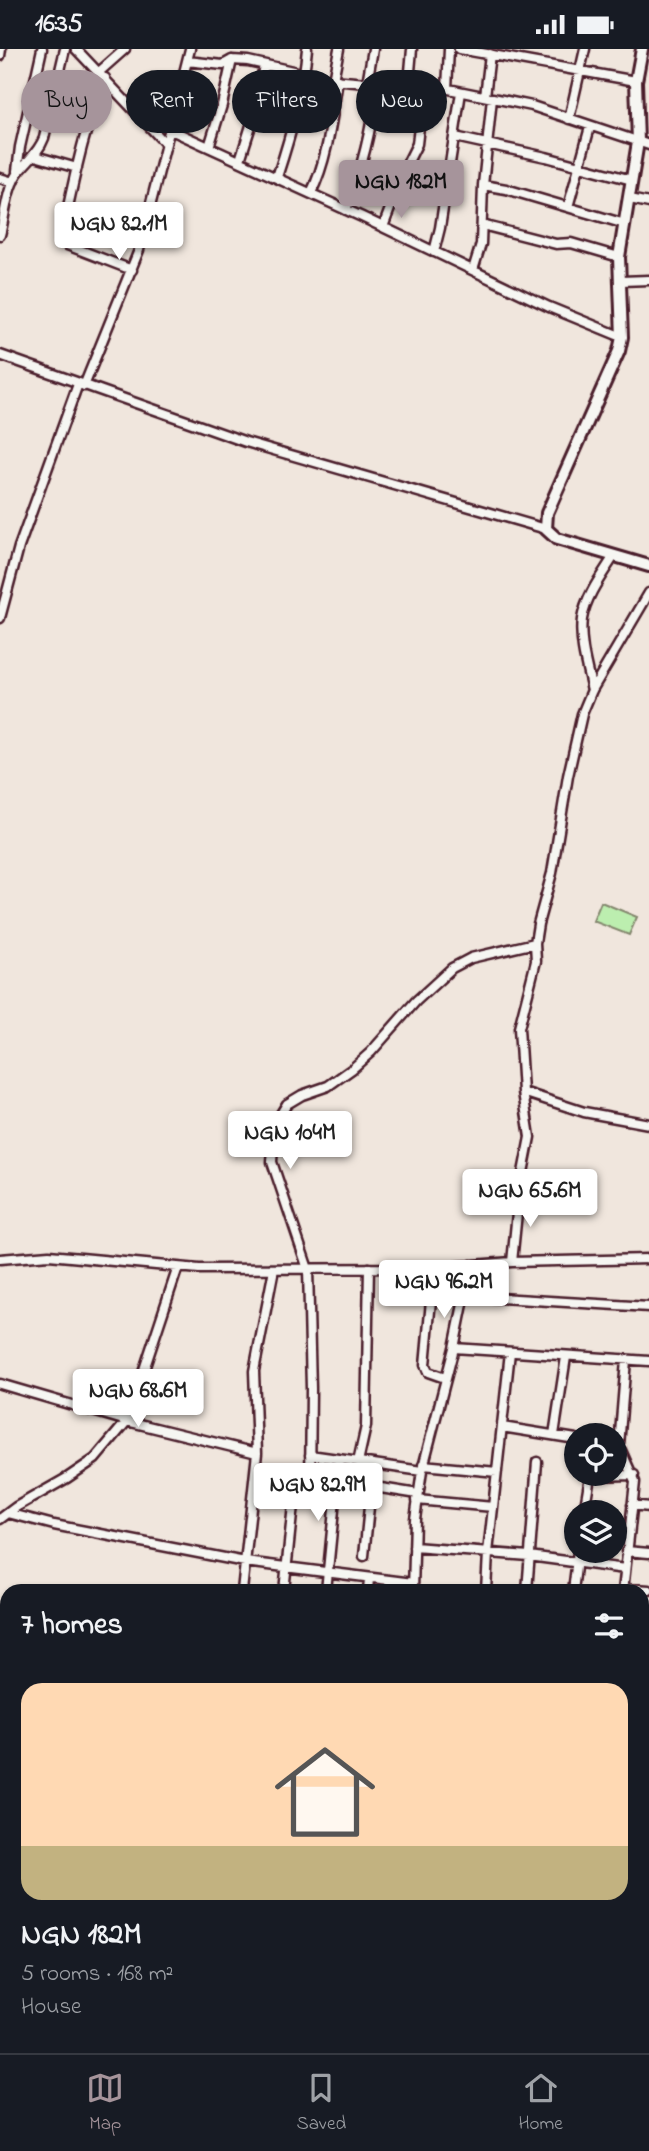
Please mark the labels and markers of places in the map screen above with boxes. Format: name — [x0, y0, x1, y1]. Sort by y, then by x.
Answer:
pin: NGN 182M — [329, 160, 473, 220]
pin: NGN 82.1M — [39, 203, 199, 262]
pin: NGN 104M — [218, 1111, 362, 1171]
pin: NGN 65.6M — [450, 1169, 610, 1229]
pin: NGN 96.2M — [364, 1261, 524, 1320]
pin: NGN 68.6M — [58, 1369, 218, 1429]
pin: NGN 82.9M — [238, 1463, 398, 1523]

